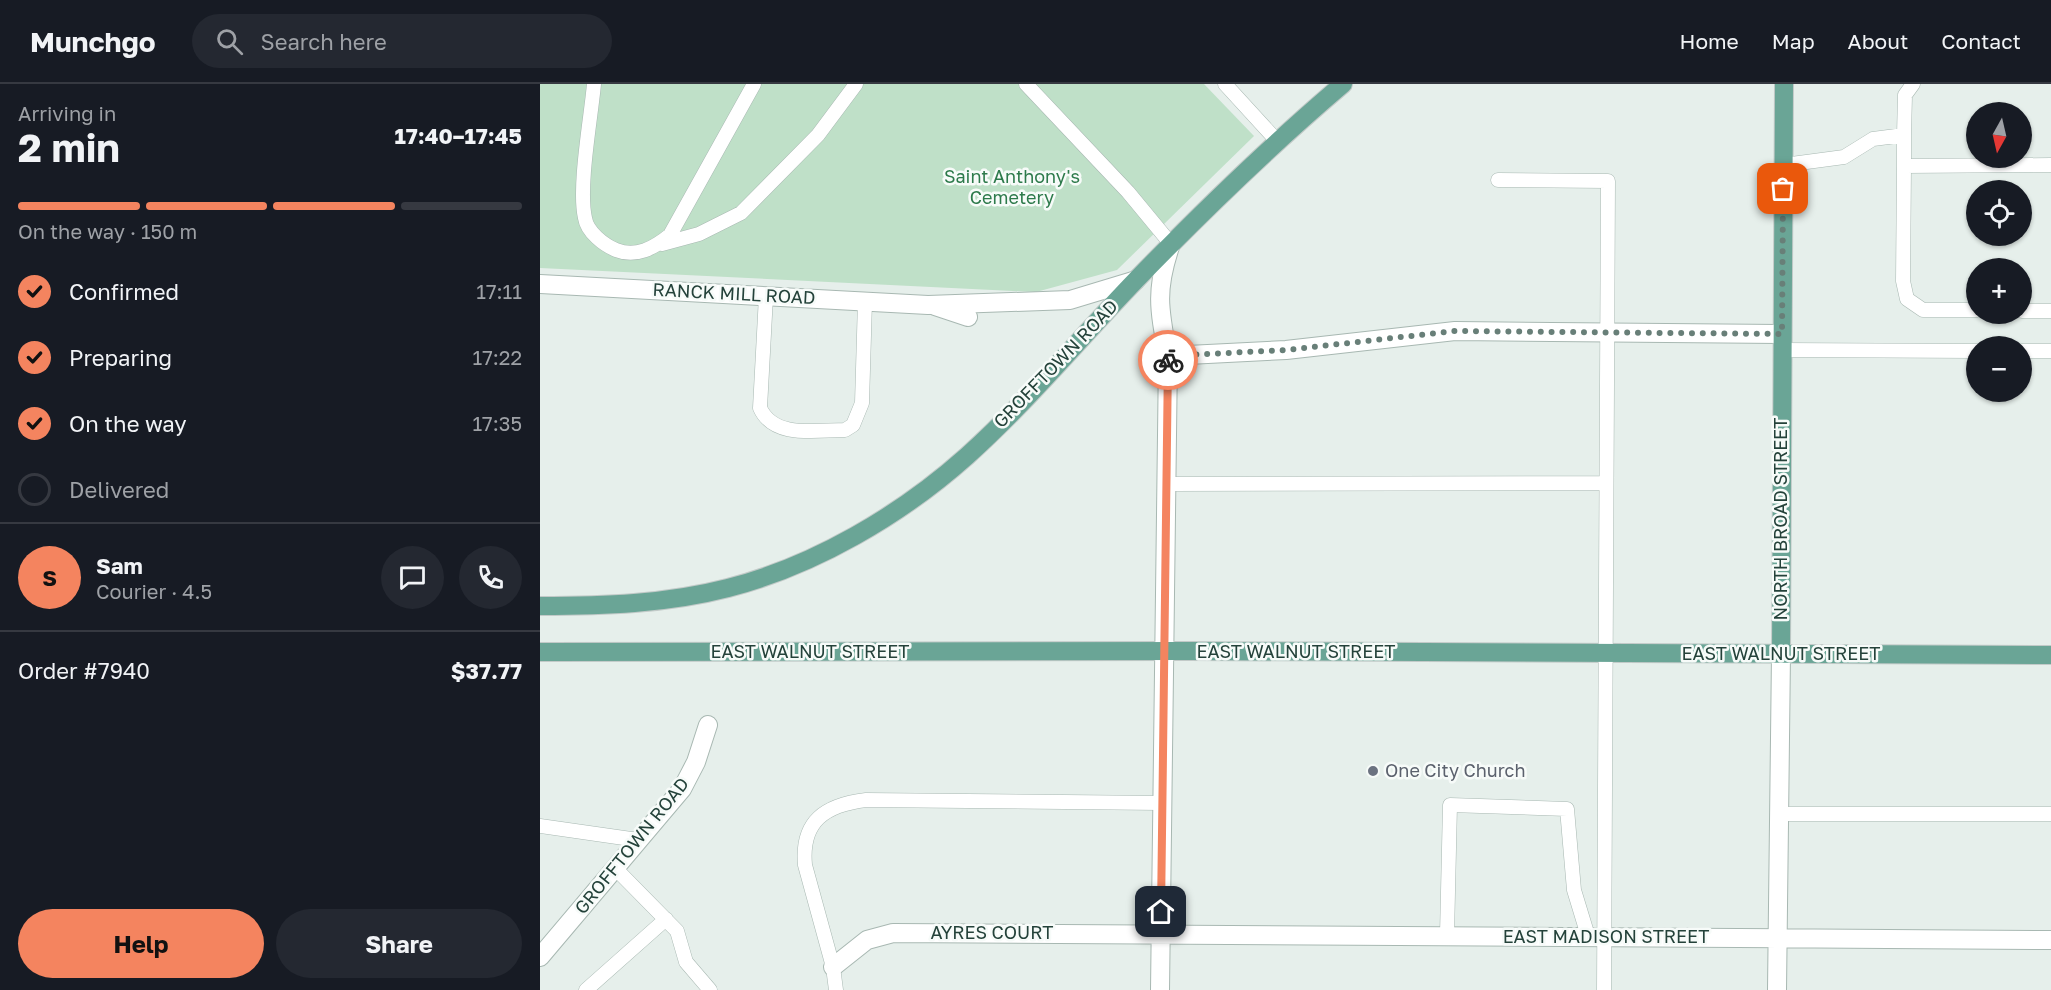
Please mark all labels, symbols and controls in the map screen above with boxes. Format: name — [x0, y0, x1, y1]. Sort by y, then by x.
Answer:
search box — [192, 14, 612, 68]
text: Munchgo — [30, 25, 156, 58]
icon: search — [213, 25, 246, 58]
text: Search here — [261, 28, 387, 55]
text: Home — [1679, 28, 1739, 54]
text: Map — [1772, 28, 1815, 54]
text: About — [1848, 28, 1908, 54]
text: Contact — [1941, 28, 2021, 54]
text: Arriving in — [18, 101, 116, 125]
north arrow — [1966, 102, 2032, 168]
map controls — [1966, 102, 2032, 402]
text: 17:40–17:45 — [394, 122, 522, 149]
text: 2 min — [18, 124, 120, 171]
pin — [1757, 163, 1808, 214]
park label: Saint Anthony's Cemetery — [944, 165, 1080, 208]
icon: bag — [1766, 172, 1799, 205]
button: locate — [1966, 180, 2032, 246]
text: On the way · 150 m — [18, 219, 197, 243]
button: + — [1966, 258, 2032, 324]
icon: check — [18, 275, 51, 308]
text: Confirmed — [69, 278, 179, 305]
street label: RANCK MILL ROAD — [652, 278, 816, 308]
text: 17:11 — [476, 279, 522, 303]
street label: GROFFTOWN ROAD — [989, 295, 1122, 432]
courier — [1138, 330, 1198, 390]
button: − — [1966, 336, 2032, 402]
icon: check — [18, 341, 51, 374]
text: Preparing — [69, 344, 172, 371]
icon: bike — [1152, 344, 1185, 377]
text: 17:22 — [473, 345, 522, 369]
icon: check — [18, 407, 51, 440]
text: On the way — [69, 410, 187, 437]
text: 17:35 — [472, 411, 522, 435]
street label: NORTH BROAD STREET — [1769, 418, 1791, 620]
text: Delivered — [69, 476, 169, 503]
button: chat — [381, 546, 444, 609]
button: phone — [459, 546, 522, 609]
text: Sam — [96, 552, 143, 579]
text: S — [42, 564, 57, 591]
text: Courier · 4.5 — [96, 579, 212, 603]
street label: EAST WALNUT STREET — [711, 640, 909, 662]
street label: EAST WALNUT STREET — [1197, 640, 1395, 662]
street label: EAST WALNUT STREET — [1682, 642, 1880, 664]
text: Order #7940 — [18, 657, 150, 684]
text: $37.77 — [451, 657, 522, 684]
place label: One City Church — [1385, 759, 1525, 781]
marker: One City Church — [1366, 764, 1380, 778]
street label: GROFFTOWN ROAD — [569, 773, 693, 918]
pin — [1135, 886, 1186, 937]
icon: home — [1144, 895, 1177, 928]
button: Help — [18, 909, 264, 978]
button: Share — [276, 909, 522, 978]
street label: AYRES COURT — [931, 921, 1053, 943]
street label: EAST MADISON STREET — [1503, 925, 1709, 947]

